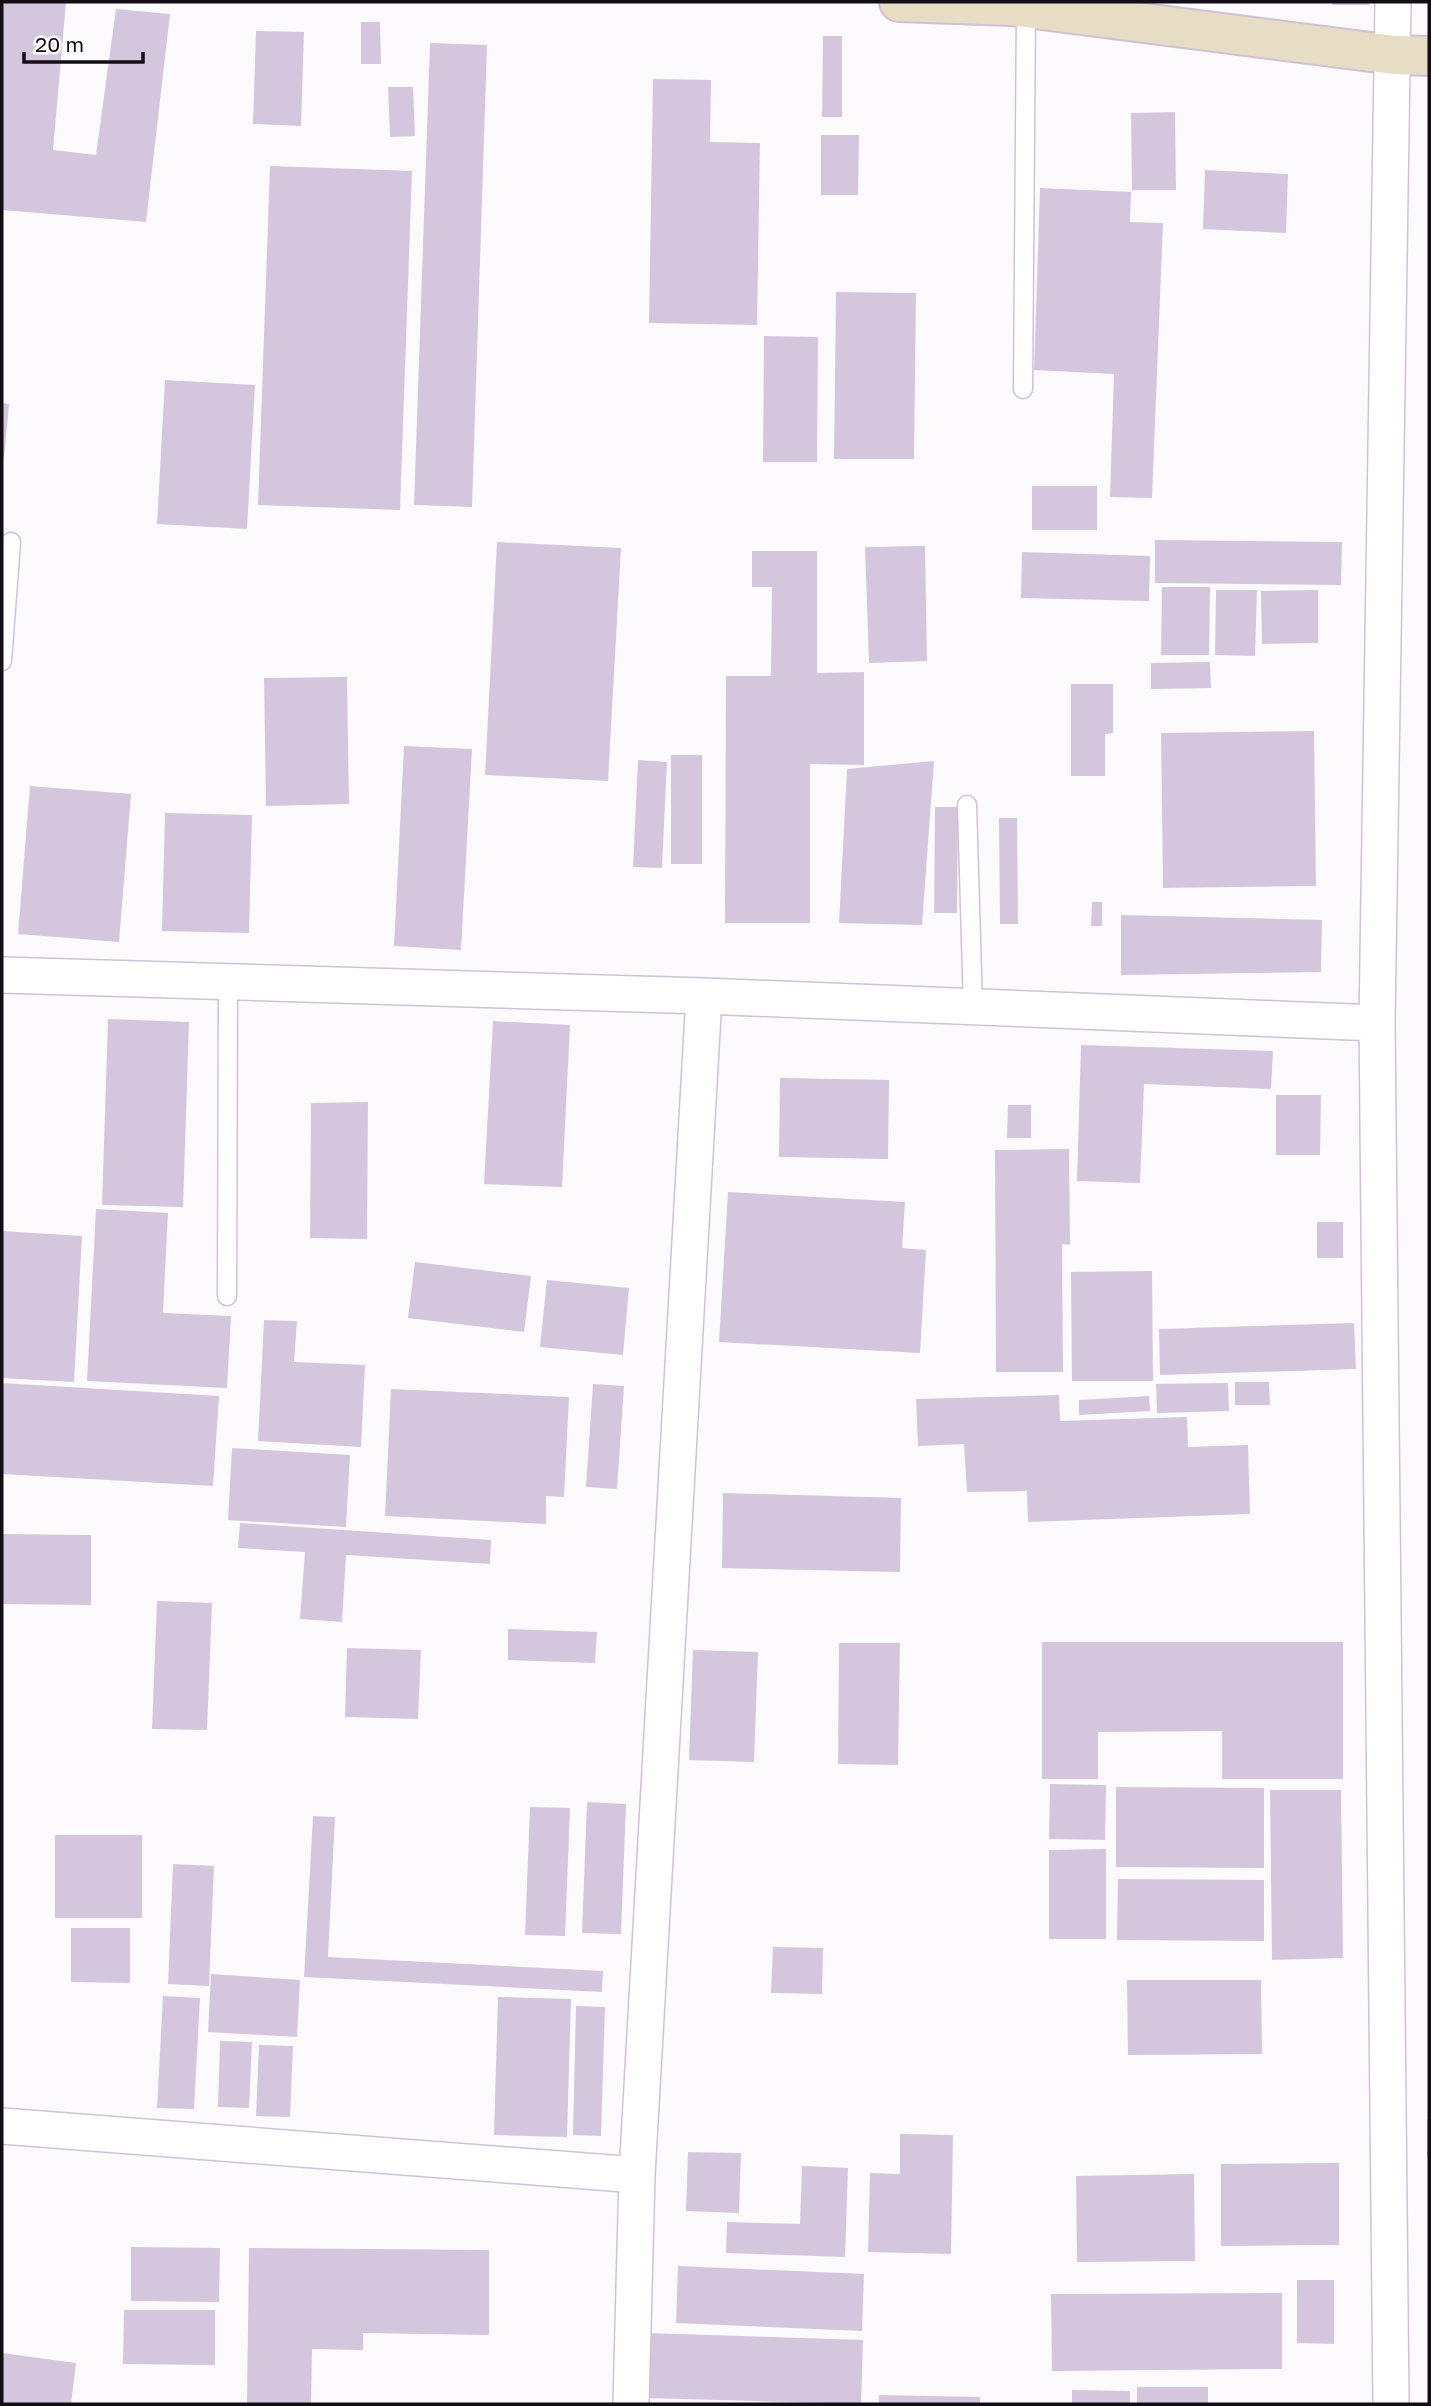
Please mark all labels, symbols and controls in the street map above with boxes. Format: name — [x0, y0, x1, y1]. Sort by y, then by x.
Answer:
scale bar — [24, 21, 144, 65]
text: 20 m — [35, 31, 84, 57]

